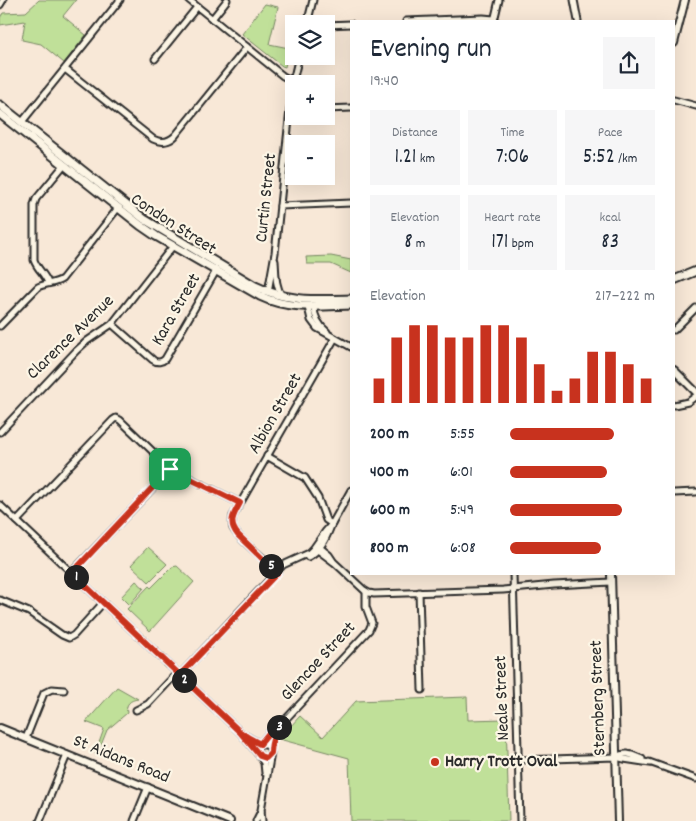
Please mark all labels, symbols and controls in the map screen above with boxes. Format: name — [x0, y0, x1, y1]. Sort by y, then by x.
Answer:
map controls — [285, 15, 335, 185]
button: layers — [285, 15, 335, 65]
text: Evening run — [370, 31, 492, 71]
button: share — [603, 37, 655, 89]
text: 19:40 — [370, 70, 399, 93]
button: + — [285, 75, 335, 125]
text: Distance — [392, 123, 438, 143]
text: Time — [501, 123, 524, 143]
text: Pace — [598, 123, 623, 143]
button: − — [285, 135, 335, 185]
text: 1.21 — [395, 143, 416, 173]
text: 7:06 — [496, 143, 529, 173]
text: 5:52 — [583, 143, 615, 173]
text: km — [416, 149, 435, 169]
text: /km — [615, 149, 637, 169]
street label: Curtin Street — [250, 152, 284, 244]
street label: Condon Street — [125, 188, 221, 262]
text: Elevation — [390, 208, 439, 228]
text: Heart rate — [484, 208, 541, 228]
text: kcal — [600, 208, 621, 228]
text: 8 — [404, 228, 413, 258]
text: 171 — [491, 228, 508, 258]
text: 83 — [601, 228, 619, 258]
text: m — [413, 234, 425, 254]
text: bpm — [508, 234, 534, 254]
street label: Kara Street — [146, 269, 208, 351]
text: Elevation — [370, 285, 426, 308]
text: 217–222 m — [595, 285, 655, 308]
street label: Clarence Avenue — [22, 290, 120, 386]
street label: Albion Street — [243, 369, 309, 459]
text: 200 m — [370, 423, 409, 446]
text: 5:55 — [450, 423, 475, 446]
pin — [149, 448, 191, 490]
icon: arrive — [156, 455, 184, 483]
text: 400 m — [370, 461, 409, 484]
text: 6:01 — [450, 461, 473, 484]
text: 600 m — [370, 499, 410, 522]
text: 5:49 — [450, 499, 474, 522]
text: 800 m — [370, 537, 409, 560]
text: 6:08 — [450, 537, 476, 560]
pin: 5 — [258, 554, 284, 578]
text: 5 — [268, 556, 275, 576]
pin: 1 — [64, 564, 88, 590]
text: 1 — [75, 567, 78, 587]
street label: Glencoe Street — [276, 616, 363, 707]
street label: Sternberg Street — [584, 639, 614, 756]
street label: Neale Street — [489, 655, 517, 741]
pin: 2 — [172, 668, 196, 692]
text: 2 — [181, 670, 188, 690]
pin: 3 — [266, 714, 292, 740]
text: 3 — [276, 717, 283, 737]
street label: St Aidans Road — [69, 729, 173, 791]
place label: Harry Trott Oval — [445, 750, 558, 775]
marker: Harry Trott Oval — [429, 756, 441, 768]

